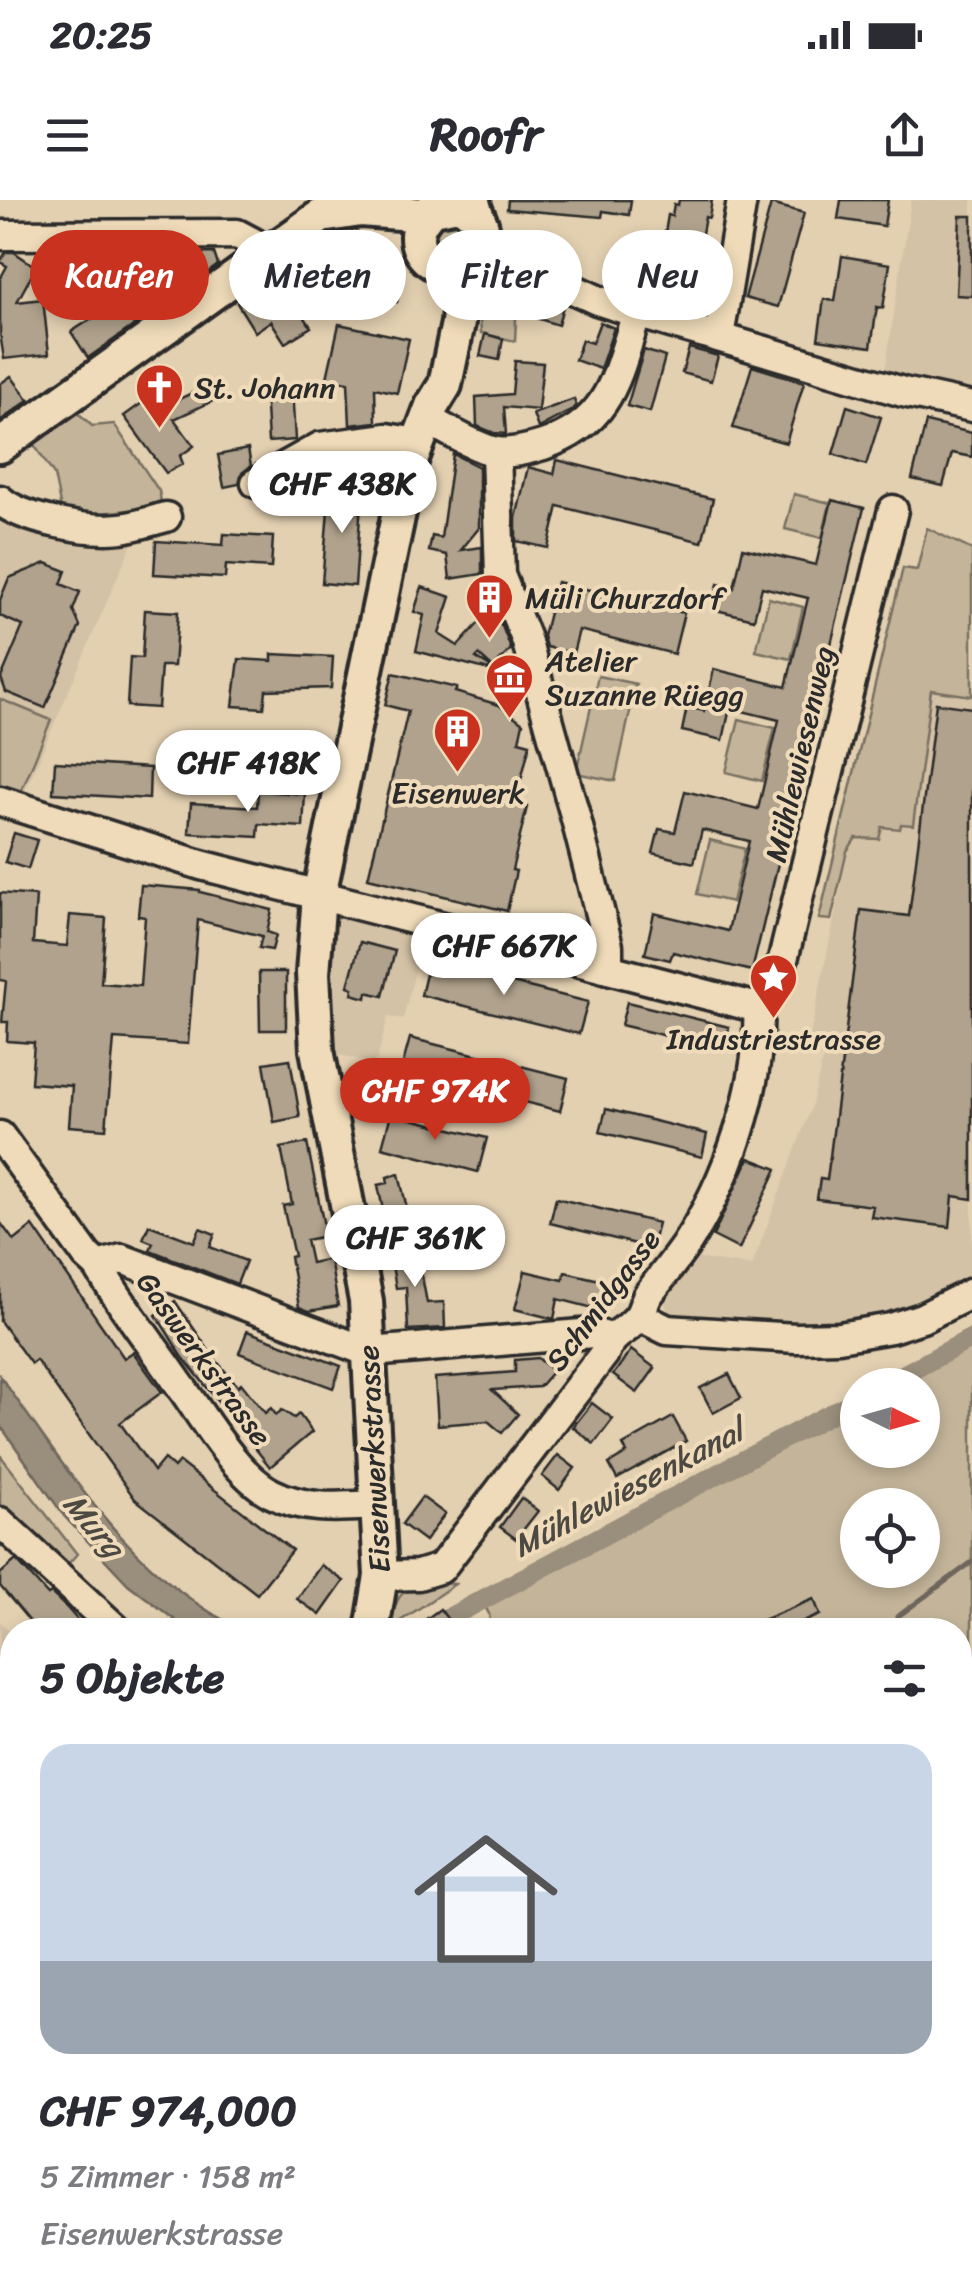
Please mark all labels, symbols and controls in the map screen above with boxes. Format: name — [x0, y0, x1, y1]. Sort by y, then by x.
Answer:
text: 20:25 — [50, 2, 153, 69]
text: Roofr — [430, 95, 542, 175]
icon: menu — [40, 108, 95, 163]
icon: share — [877, 108, 932, 163]
chip: Kaufen — [30, 230, 209, 320]
chip: Mieten — [229, 230, 406, 320]
chip: Filter — [426, 230, 582, 320]
chip: Neu — [602, 230, 733, 320]
place label: St. Johann — [194, 361, 335, 415]
church icon: St. Johann — [133, 362, 185, 430]
pin: CHF 438K — [239, 451, 445, 536]
text: CHF 438K — [270, 455, 414, 512]
place label: Müli Churzdorf — [525, 571, 727, 625]
building icon: Müli Churzdorf — [464, 572, 516, 640]
place label: Atelier Suzanne Rüegg — [544, 634, 744, 722]
street label: Mühlewiesenweg — [749, 641, 851, 867]
museum icon: Atelier Suzanne Rüegg — [484, 652, 536, 720]
building icon: Eisenwerk — [432, 706, 484, 774]
pin: CHF 418K — [145, 730, 351, 815]
text: CHF 418K — [178, 734, 318, 791]
place label: Eisenwerk — [391, 766, 525, 820]
pin: CHF 667K — [401, 913, 607, 998]
text: CHF 667K — [433, 917, 575, 974]
place icon: Industriestrasse — [748, 952, 800, 1020]
place label: Industriestrasse — [666, 1012, 881, 1066]
pin: CHF 974K — [332, 1058, 538, 1143]
text: CHF 974K — [362, 1062, 508, 1119]
pin: CHF 361K — [312, 1205, 518, 1290]
text: CHF 361K — [346, 1209, 484, 1266]
street label: Schmidgasse — [531, 1217, 675, 1383]
street label: Gaswerkstrasse — [121, 1260, 287, 1458]
street label: Eisenwerkstrasse — [341, 1344, 407, 1574]
north arrow — [840, 1368, 940, 1468]
map controls — [840, 1368, 940, 1588]
water label: Mühlewiesenkanal — [502, 1400, 761, 1574]
water label: Murg — [48, 1479, 141, 1574]
button: locate — [840, 1488, 940, 1588]
text: 5 Objekte — [40, 1641, 224, 1715]
icon: filters — [877, 1651, 932, 1706]
icon: home — [396, 1809, 576, 1989]
text: CHF 974,000 — [40, 2074, 297, 2148]
text: 5 Zimmer · 158 m² — [40, 2148, 296, 2205]
text: Eisenwerkstrasse — [40, 2205, 283, 2262]

